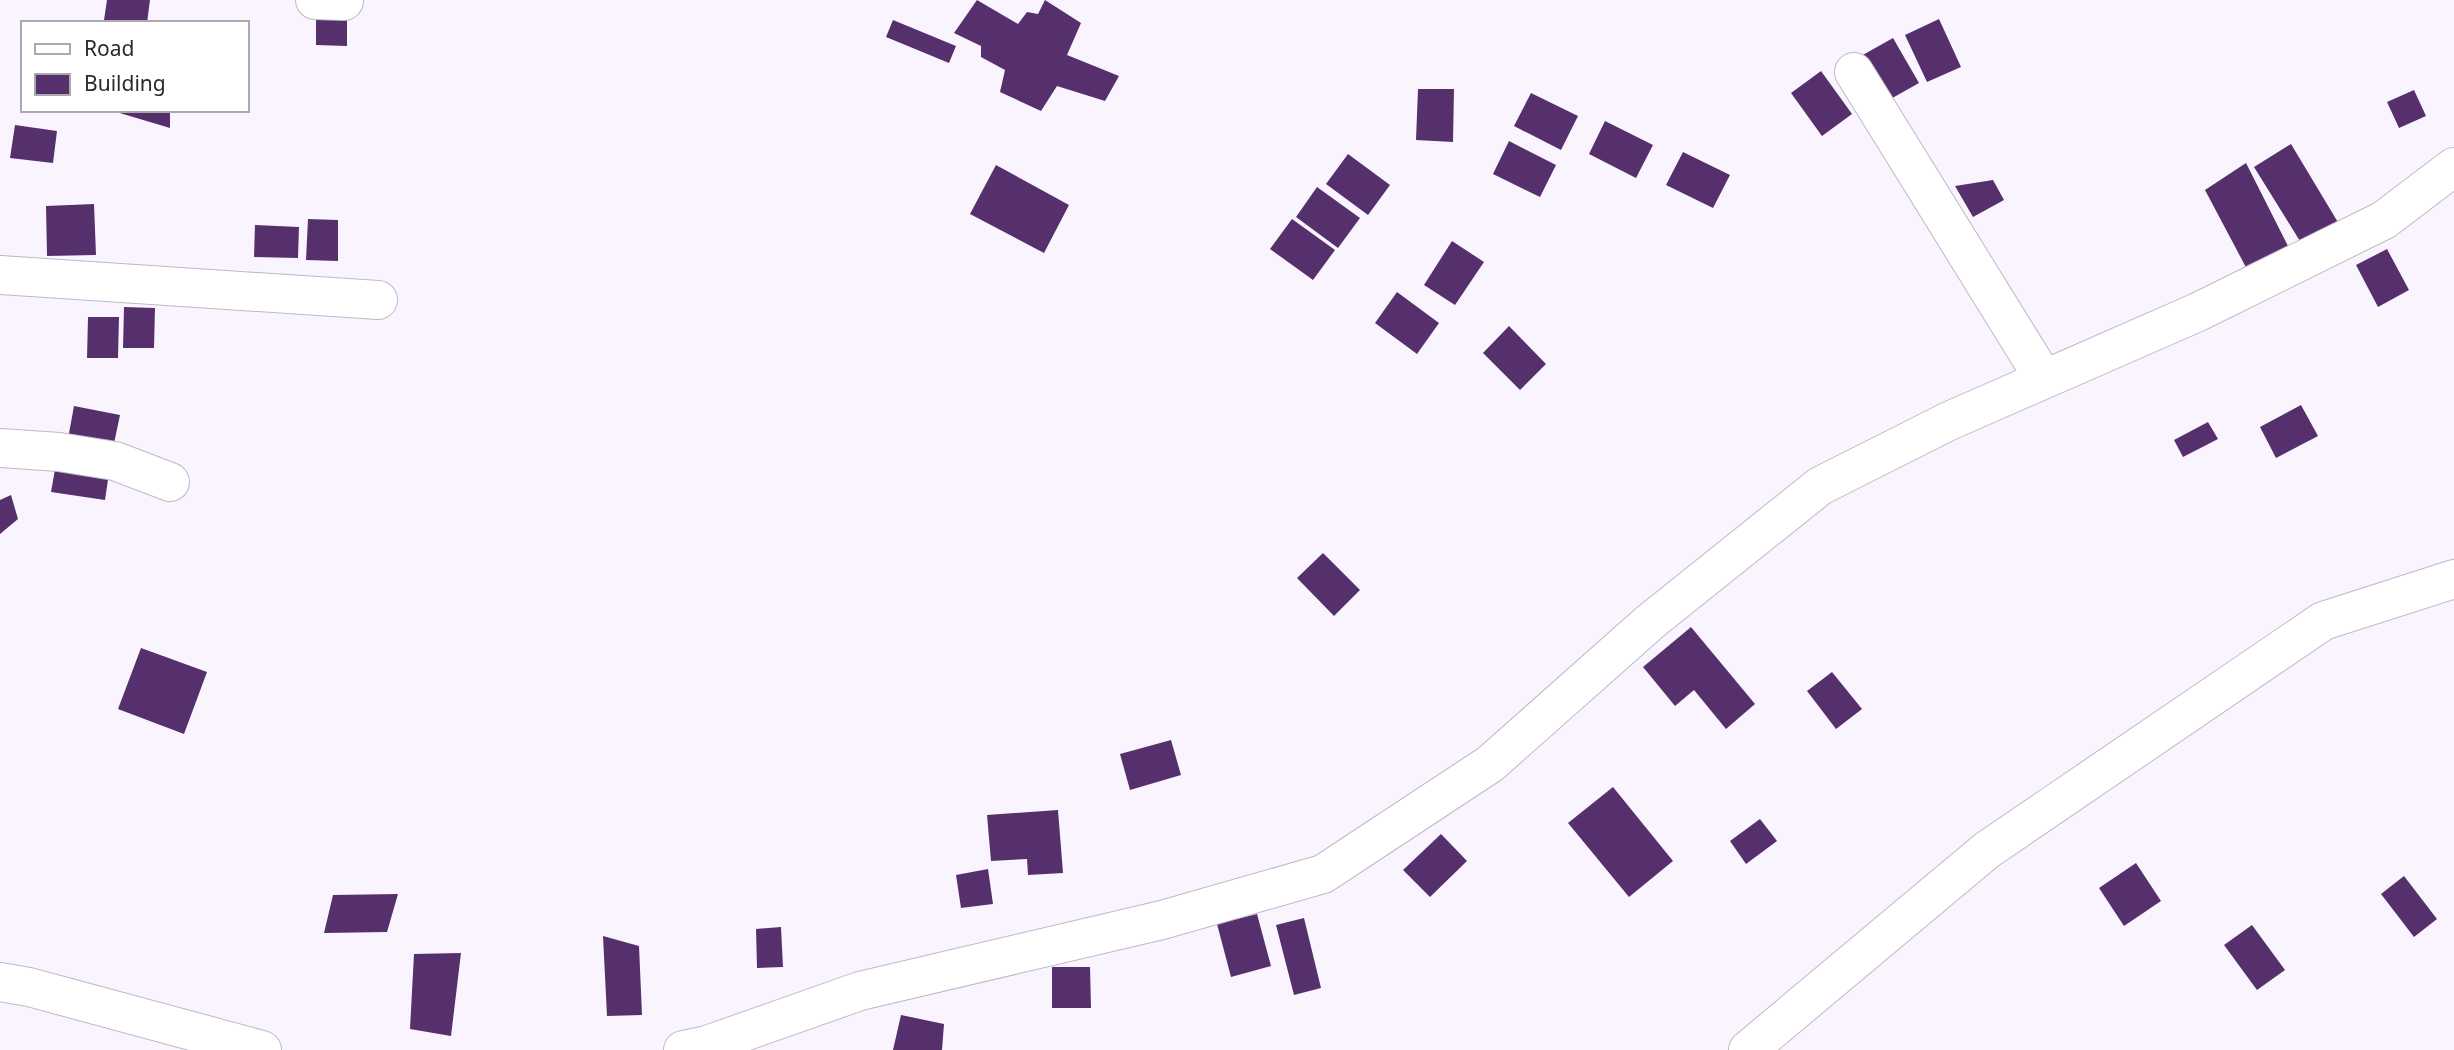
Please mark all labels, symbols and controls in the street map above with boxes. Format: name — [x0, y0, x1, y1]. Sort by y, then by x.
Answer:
legend — [21, 21, 248, 112]
text: Road — [84, 34, 134, 62]
text: Building — [84, 69, 166, 97]

